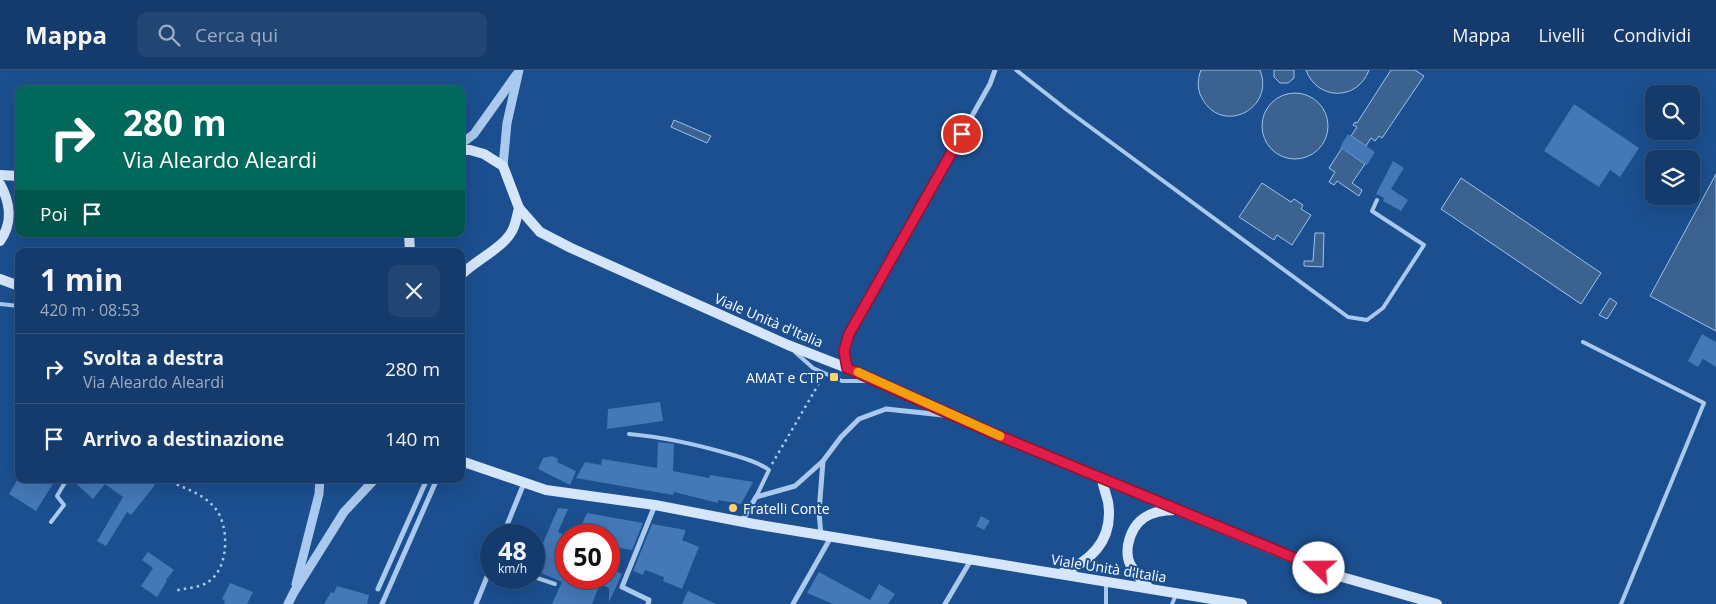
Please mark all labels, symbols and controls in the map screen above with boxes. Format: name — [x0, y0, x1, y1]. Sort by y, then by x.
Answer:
search box — [137, 12, 487, 57]
text: Mappa — [25, 18, 107, 51]
icon: search — [155, 21, 183, 49]
text: Cerca qui — [195, 22, 278, 48]
text: Mappa — [1452, 23, 1510, 47]
text: Livelli — [1538, 23, 1585, 47]
text: Condividi — [1613, 23, 1691, 47]
map controls — [1645, 85, 1700, 205]
button: search — [1645, 85, 1700, 140]
text: 280 m — [123, 99, 227, 146]
icon: right — [40, 105, 105, 170]
pin — [941, 113, 983, 155]
icon: arrive — [948, 120, 976, 148]
text: Via Aleardo Aleardi — [123, 144, 317, 174]
button: layers — [1645, 150, 1700, 205]
icon: arrive — [78, 200, 106, 228]
text: Poi — [40, 201, 68, 227]
text: 1 min — [40, 259, 123, 300]
button: close — [388, 265, 440, 317]
street label: Viale Unità d'Italia — [712, 288, 826, 352]
text: 420 m · 08:53 — [40, 299, 140, 321]
text: Svolta a destra — [83, 345, 224, 371]
icon: right — [40, 355, 68, 383]
text: 280 m — [385, 356, 440, 382]
place label: AMAT e CTP — [746, 368, 824, 387]
text: Via Aleardo Aleardi — [83, 371, 224, 393]
marker: AMAT e CTP — [828, 371, 840, 383]
icon: arrive — [40, 425, 68, 453]
text: Arrivo a destinazione — [83, 426, 284, 452]
text: 140 m — [385, 426, 440, 452]
place label: Fratelli Conte — [743, 499, 830, 518]
marker: Fratelli Conte — [727, 502, 739, 514]
speed limit sign: 50 — [555, 524, 620, 589]
text: 48 — [498, 533, 527, 567]
position arrow — [1292, 541, 1344, 593]
street label: Viale Unità d'Italia — [1050, 549, 1168, 587]
text: km/h — [498, 560, 527, 577]

